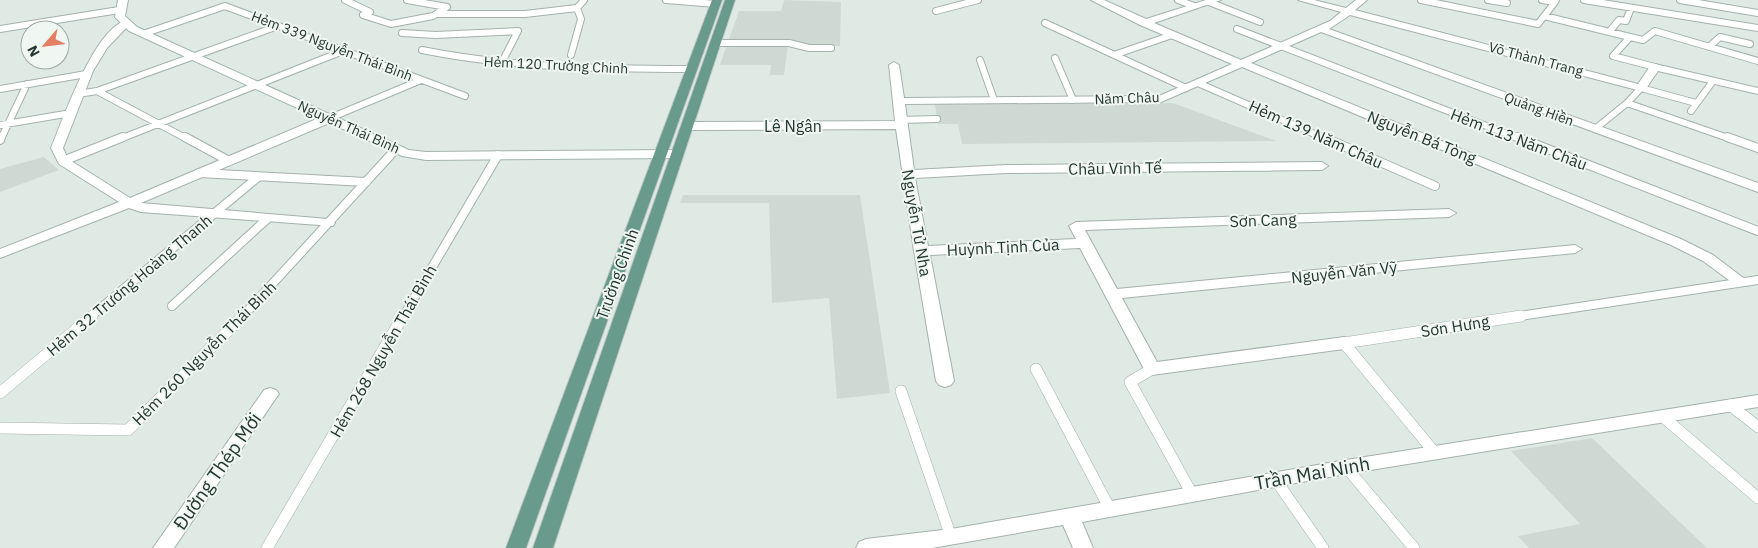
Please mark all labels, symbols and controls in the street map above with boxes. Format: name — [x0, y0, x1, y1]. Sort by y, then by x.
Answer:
street label: Hẻm 339 Nguyễn Thái Bình — [249, 7, 415, 85]
north arrow — [20, 20, 70, 70]
street label: Võ Thành Trang — [1487, 38, 1586, 80]
text: N — [23, 42, 44, 60]
street label: Hẻm 120 Trường Chinh — [483, 52, 629, 78]
street label: Năm Châu — [1094, 88, 1160, 108]
street label: Quảng Hiền — [1502, 88, 1576, 130]
street label: Hẻm 139 Năm Châu — [1246, 95, 1386, 173]
street label: Nguyễn Thái Bình — [295, 96, 403, 158]
street label: Hẻm 113 Năm Châu — [1448, 104, 1590, 174]
street label: Nguyễn Bá Tòng — [1365, 106, 1480, 168]
street label: Lê Ngân — [764, 116, 822, 136]
street label: Châu Vĩnh Tế — [1068, 157, 1162, 179]
street label: Nguyễn Tử Nha — [898, 168, 936, 279]
street label: Sơn Cang — [1229, 209, 1297, 231]
street label: Hẻm 32 Trương Hoàng Thanh — [42, 210, 216, 360]
street label: Trường Chinh — [591, 226, 643, 322]
street label: Huỳnh Tịnh Của — [946, 234, 1060, 260]
street label: Nguyễn Văn Vỹ — [1290, 256, 1398, 288]
street label: Hẻm 268 Nguyễn Thái Bình — [325, 261, 441, 441]
street label: Hẻm 260 Nguyễn Thái Bình — [128, 277, 280, 429]
street label: Sơn Hưng — [1419, 311, 1491, 341]
street label: Đường Thép Mới — [168, 408, 266, 534]
street label: Trần Mai Ninh — [1252, 451, 1372, 495]

